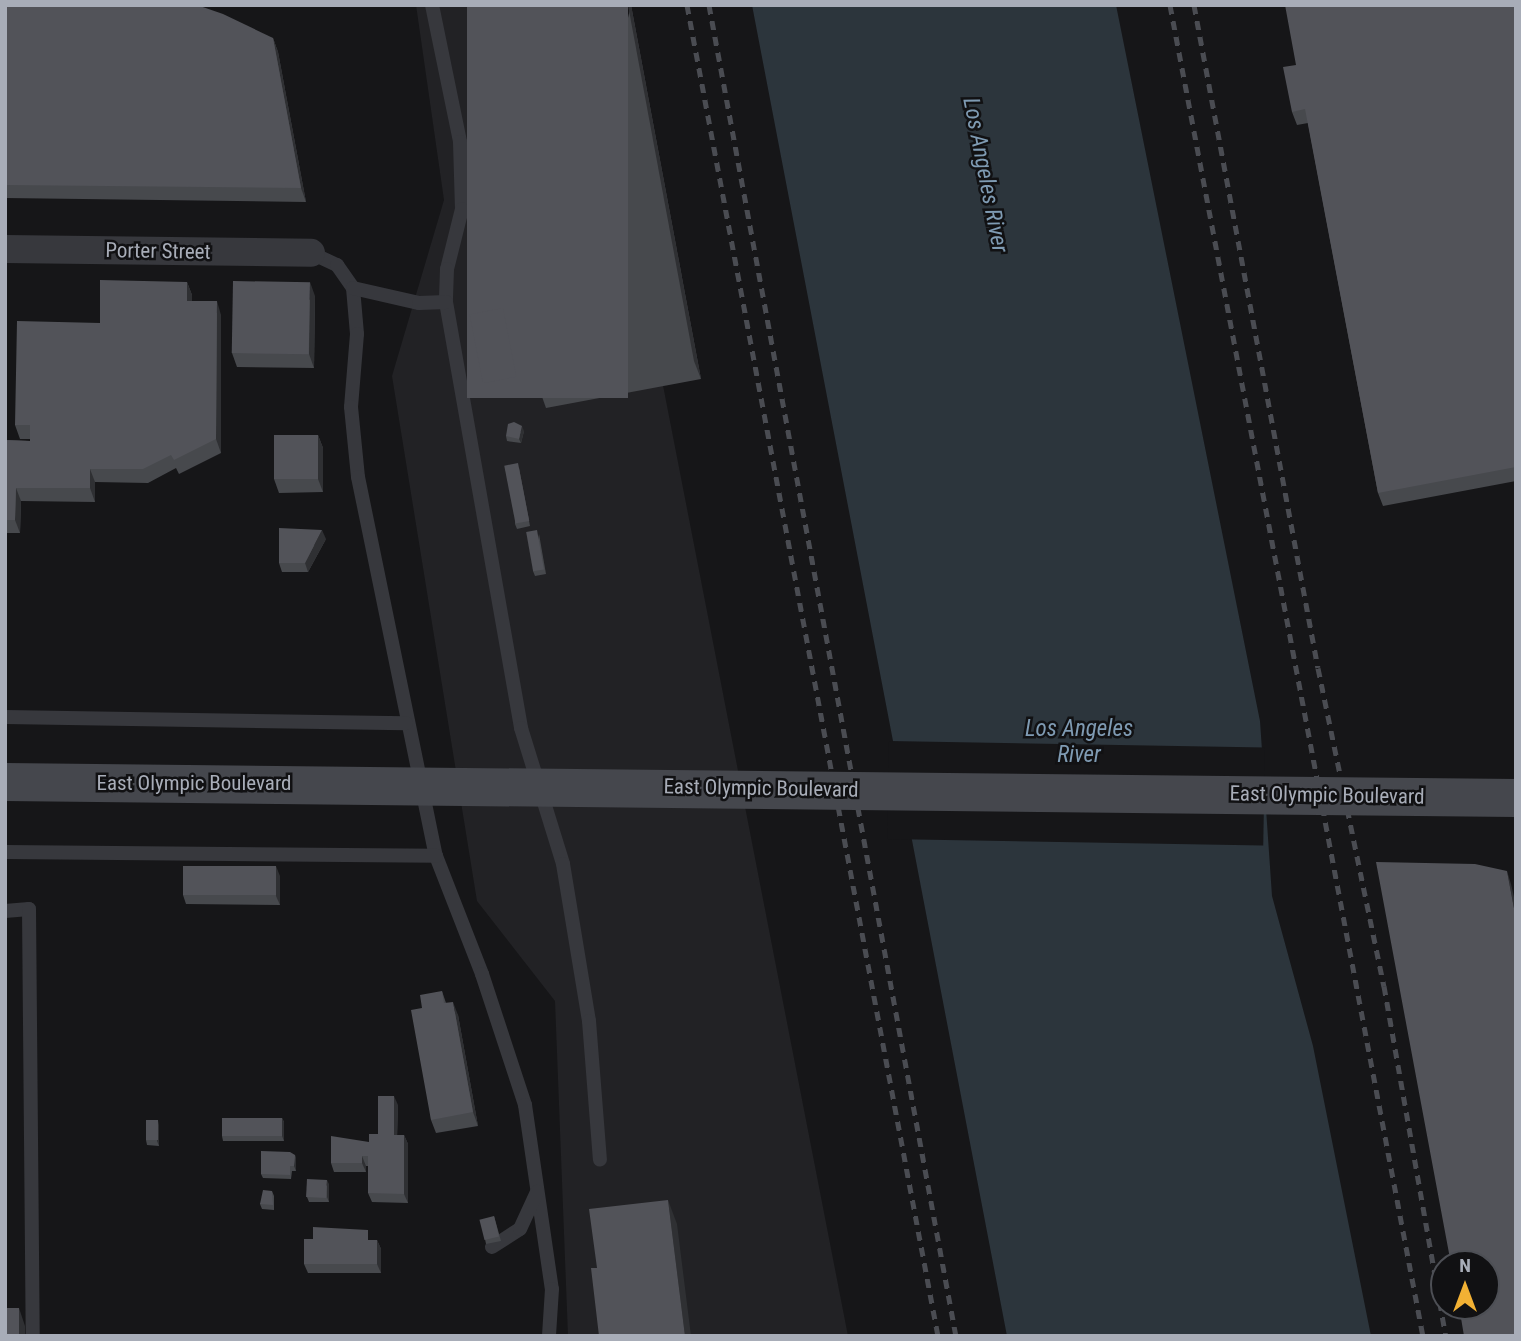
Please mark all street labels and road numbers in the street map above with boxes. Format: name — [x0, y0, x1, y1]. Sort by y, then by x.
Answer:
street label: Porter Street — [105, 237, 211, 265]
street label: East Olympic Boulevard — [97, 770, 291, 796]
street label: East Olympic Boulevard — [663, 774, 859, 802]
street label: East Olympic Boulevard — [1229, 781, 1425, 809]

